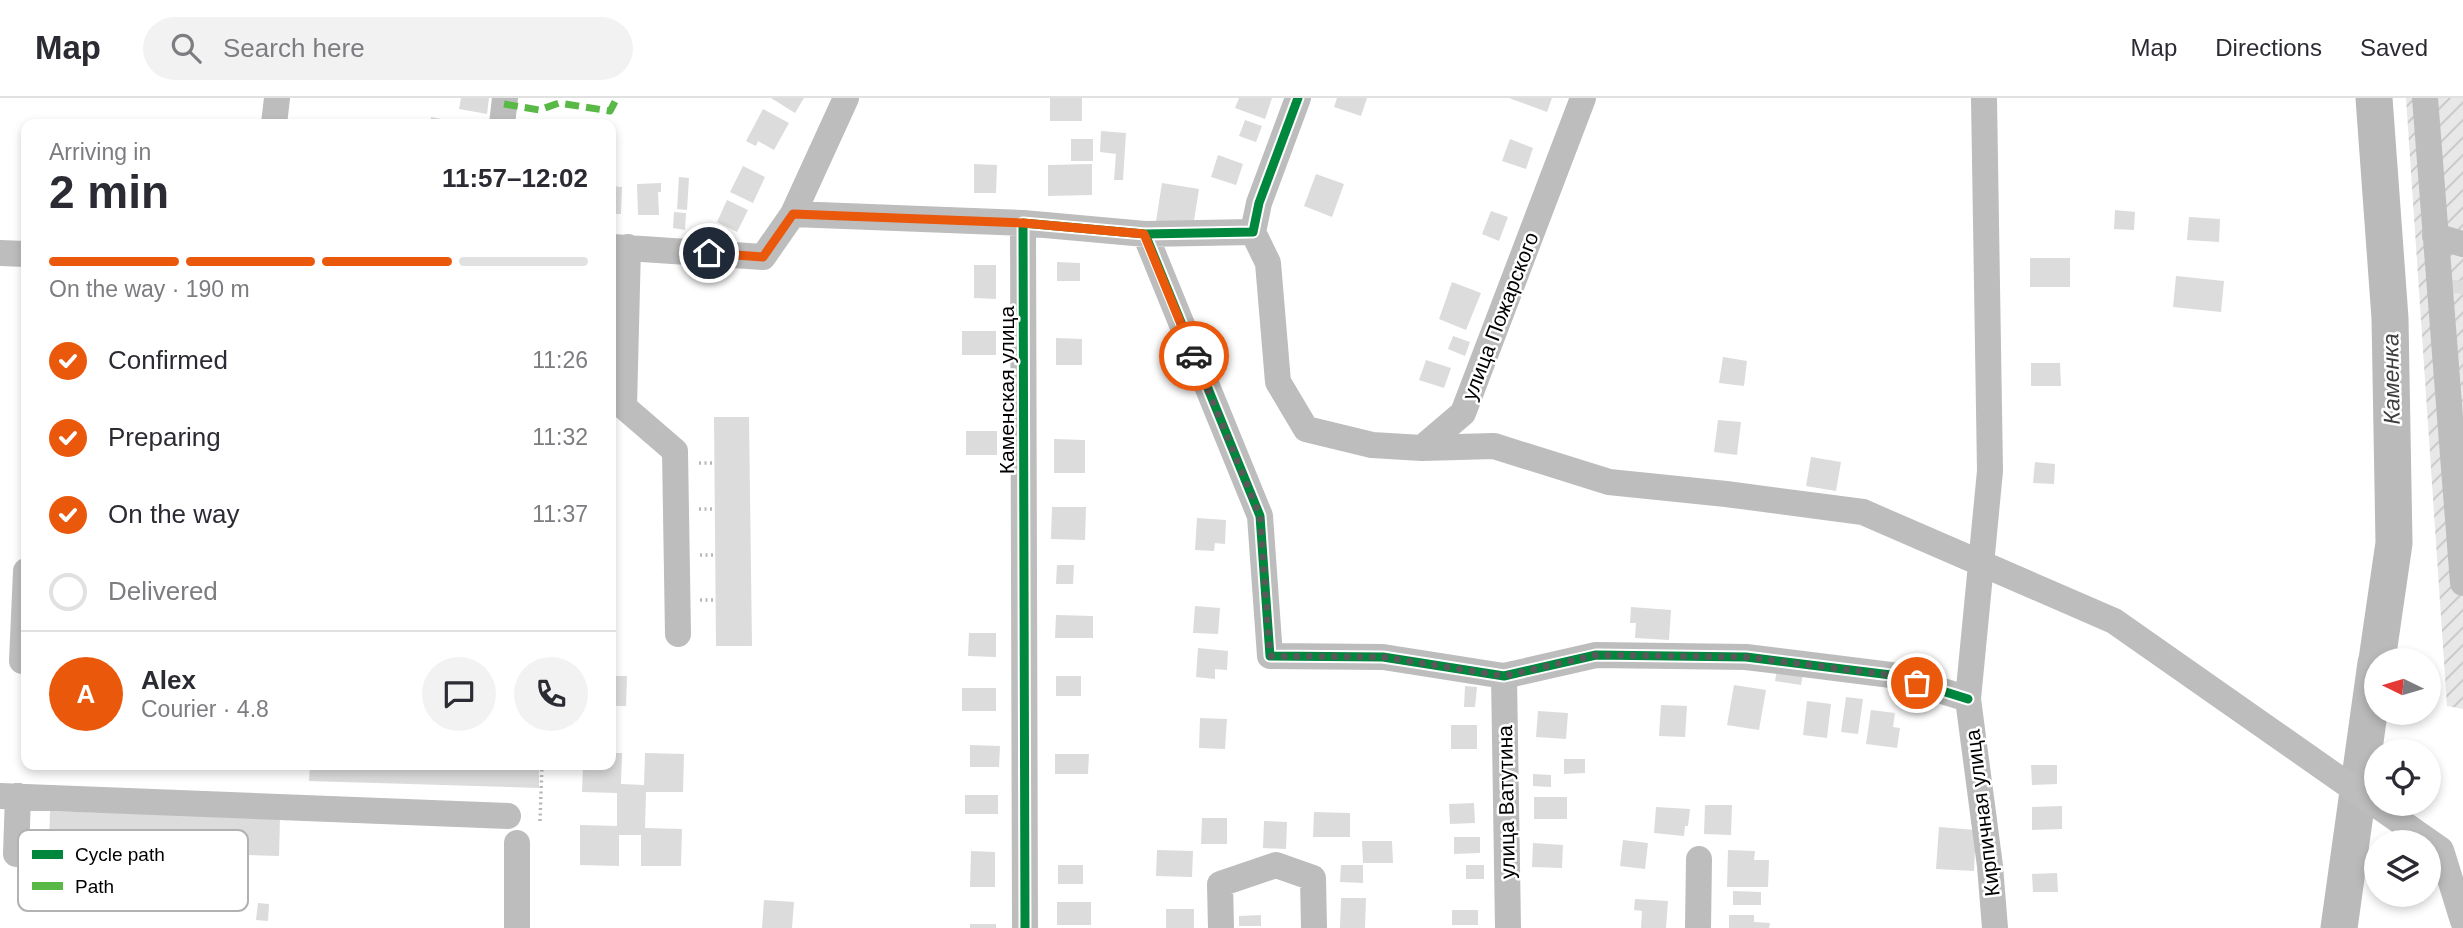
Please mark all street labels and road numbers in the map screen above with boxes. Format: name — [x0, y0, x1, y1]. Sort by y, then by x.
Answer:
street label: улица Пожарского — [1457, 229, 1543, 403]
street label: Каменская улица — [995, 305, 1018, 474]
street label: улица Ватутина — [1493, 725, 1519, 879]
street label: Кирпичная улица — [1960, 728, 2004, 898]

